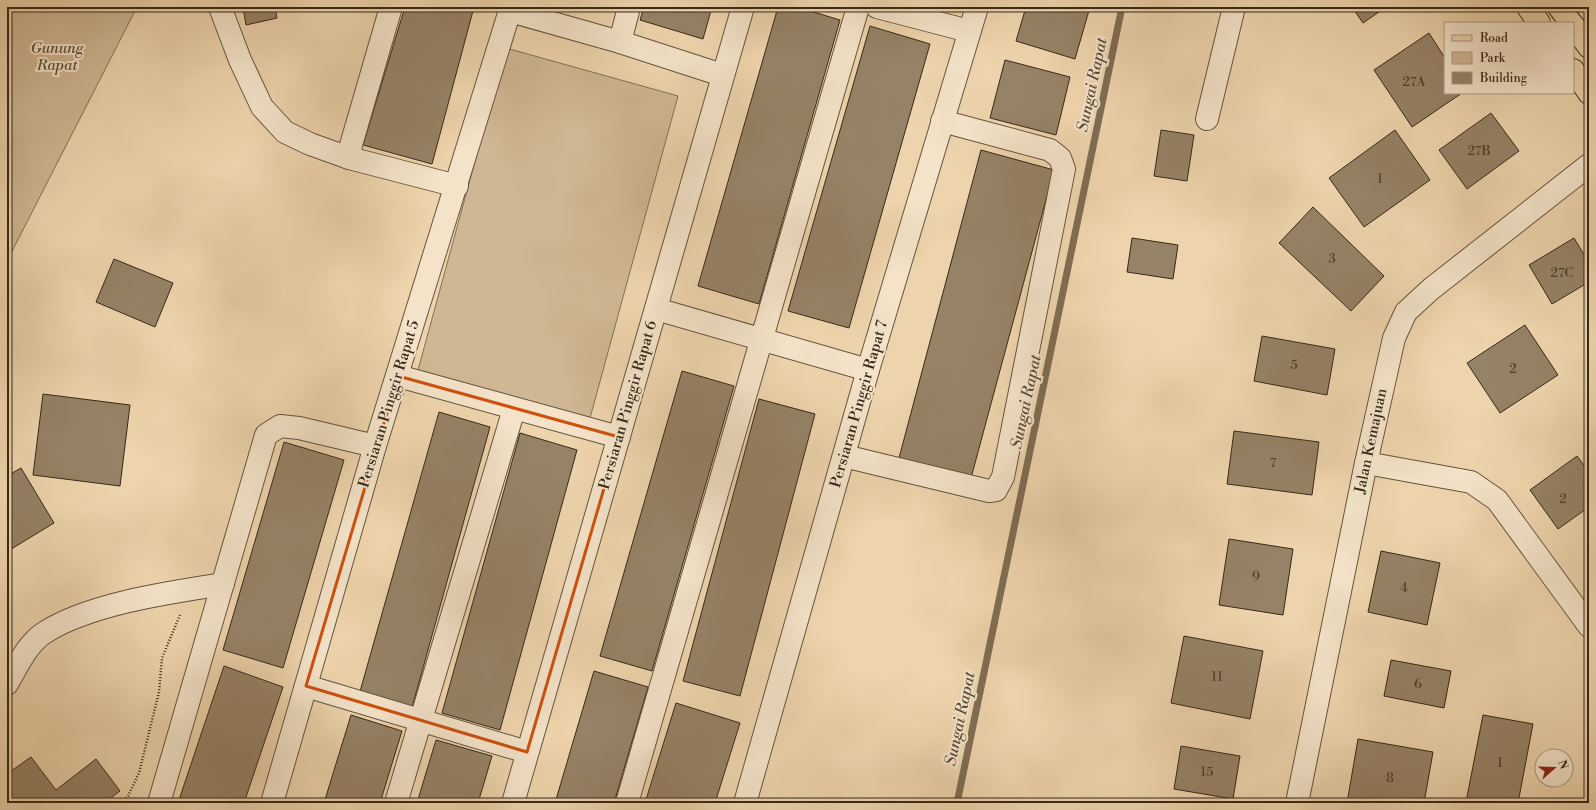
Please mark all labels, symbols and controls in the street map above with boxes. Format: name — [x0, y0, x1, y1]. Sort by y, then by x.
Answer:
legend — [1444, 22, 1574, 94]
text: Road — [1480, 31, 1508, 46]
water label: Sungai Rapat — [1072, 35, 1112, 134]
park label: Gunung Rapat — [31, 39, 85, 75]
text: Park — [1480, 51, 1506, 66]
text: Building — [1479, 71, 1528, 86]
house number: 27A — [1403, 74, 1426, 90]
house number: 27B — [1467, 143, 1491, 159]
house number: 1 — [1377, 171, 1383, 187]
house number: 3 — [1328, 251, 1336, 267]
house number: 27C — [1551, 265, 1573, 281]
street label: Persiaran Pinggir Rapat 5 — [354, 318, 424, 490]
street label: Persiaran Pinggir Rapat 6 — [595, 318, 661, 492]
street label: Persiaran Pinggir Rapat 7 — [826, 318, 892, 490]
water label: Sungai Rapat — [1006, 352, 1046, 451]
house number: 5 — [1290, 357, 1298, 373]
house number: 2 — [1509, 361, 1517, 377]
street label: Jalan Kemajuan — [1350, 387, 1391, 496]
house number: 7 — [1270, 455, 1277, 471]
house number: 2 — [1559, 491, 1567, 507]
house number: 9 — [1252, 569, 1260, 585]
house number: 4 — [1400, 580, 1408, 596]
water label: Sungai Rapat — [940, 669, 980, 768]
house number: 11 — [1211, 669, 1223, 685]
house number: 6 — [1414, 676, 1422, 692]
north arrow — [1534, 748, 1574, 788]
house number: 1 — [1497, 755, 1503, 771]
text: N — [1554, 758, 1571, 772]
house number: 15 — [1201, 764, 1213, 780]
house number: 8 — [1386, 770, 1394, 786]

